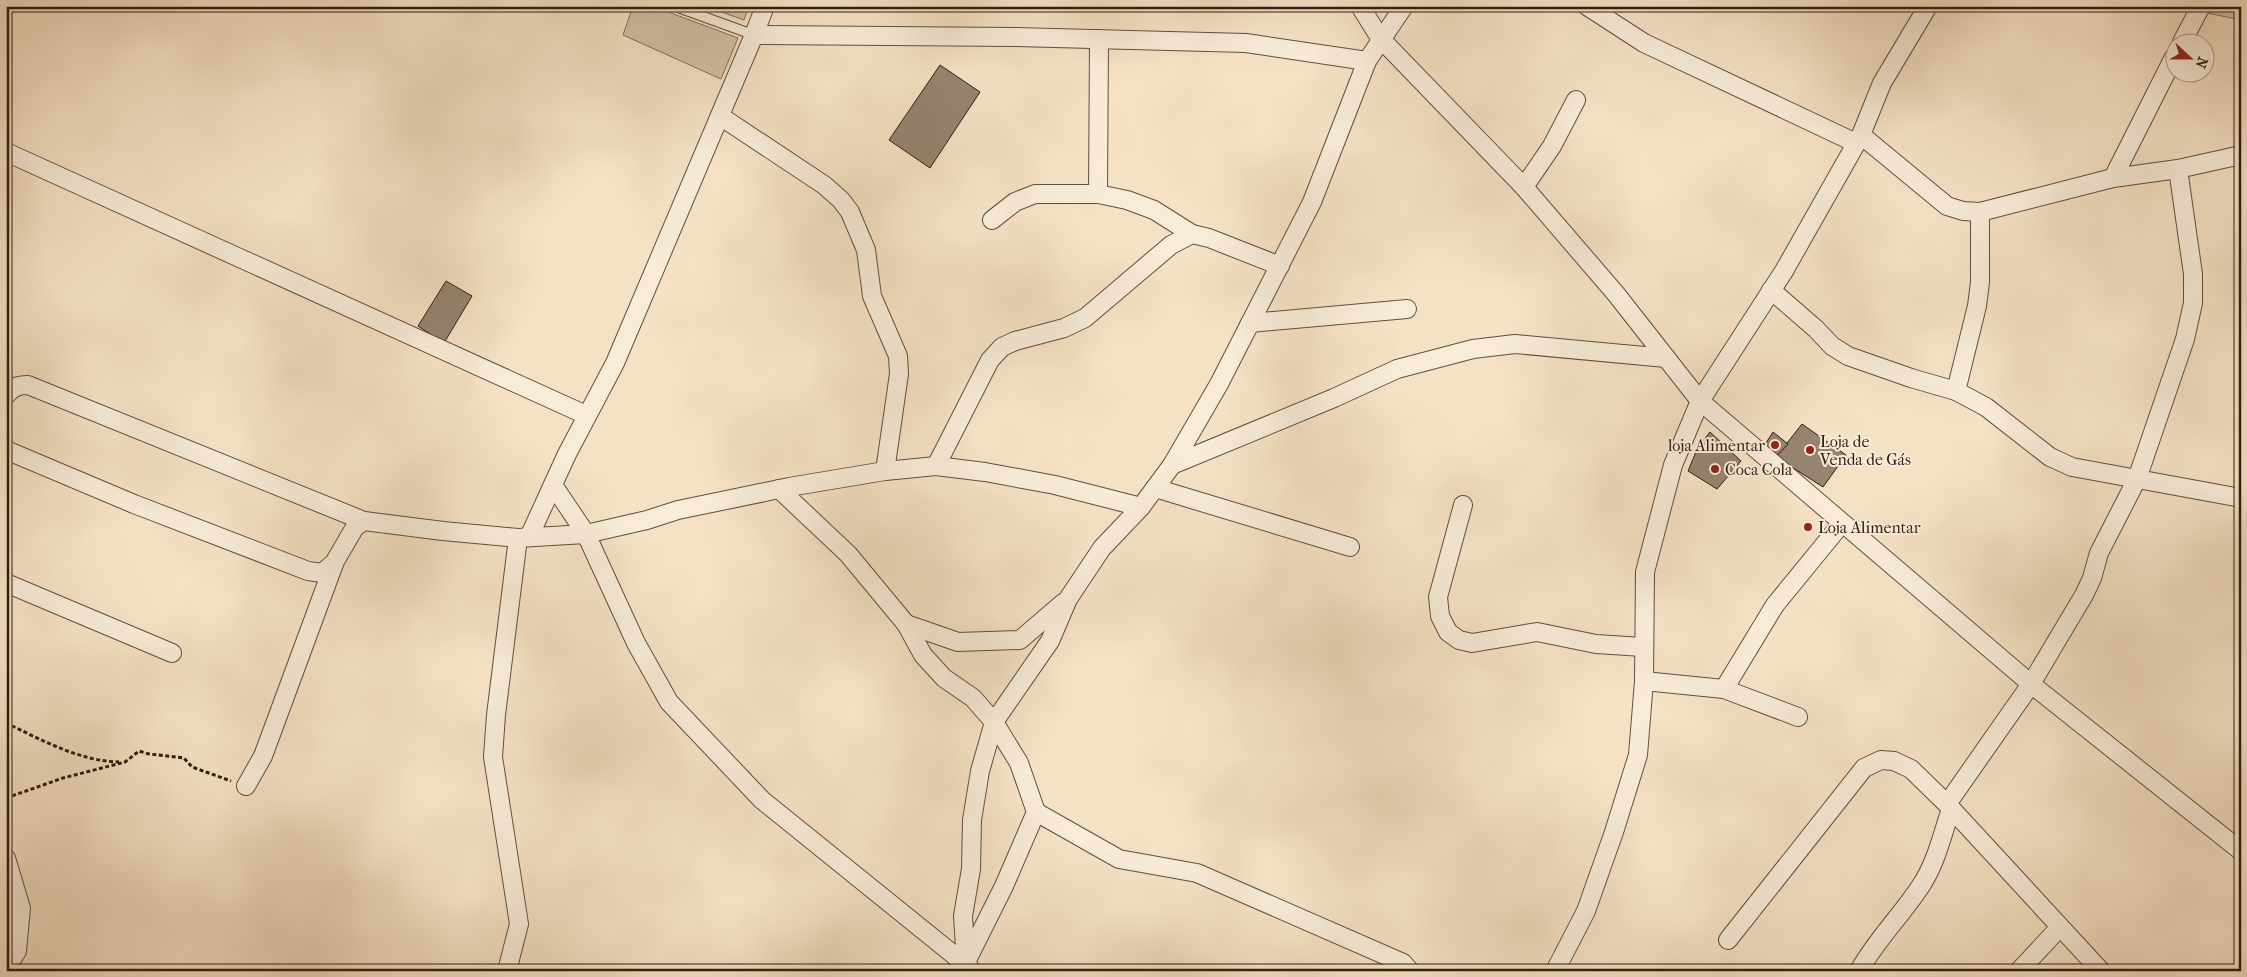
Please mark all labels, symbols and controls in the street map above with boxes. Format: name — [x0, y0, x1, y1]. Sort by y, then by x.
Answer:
north arrow — [2164, 32, 2214, 82]
text: N — [2192, 54, 2212, 71]
place label: Loja de Venda de Gás — [1819, 432, 1911, 469]
place label: loja Alimentar — [1667, 436, 1765, 455]
marker: loja Alimentar — [1769, 439, 1781, 451]
marker: Loja de Venda de Gás — [1804, 444, 1816, 456]
place label: Coca Cola — [1725, 460, 1793, 479]
marker: Coca Cola — [1709, 463, 1721, 475]
place label: Loja Alimentar — [1818, 518, 1921, 537]
marker: Loja Alimentar — [1802, 521, 1814, 533]

